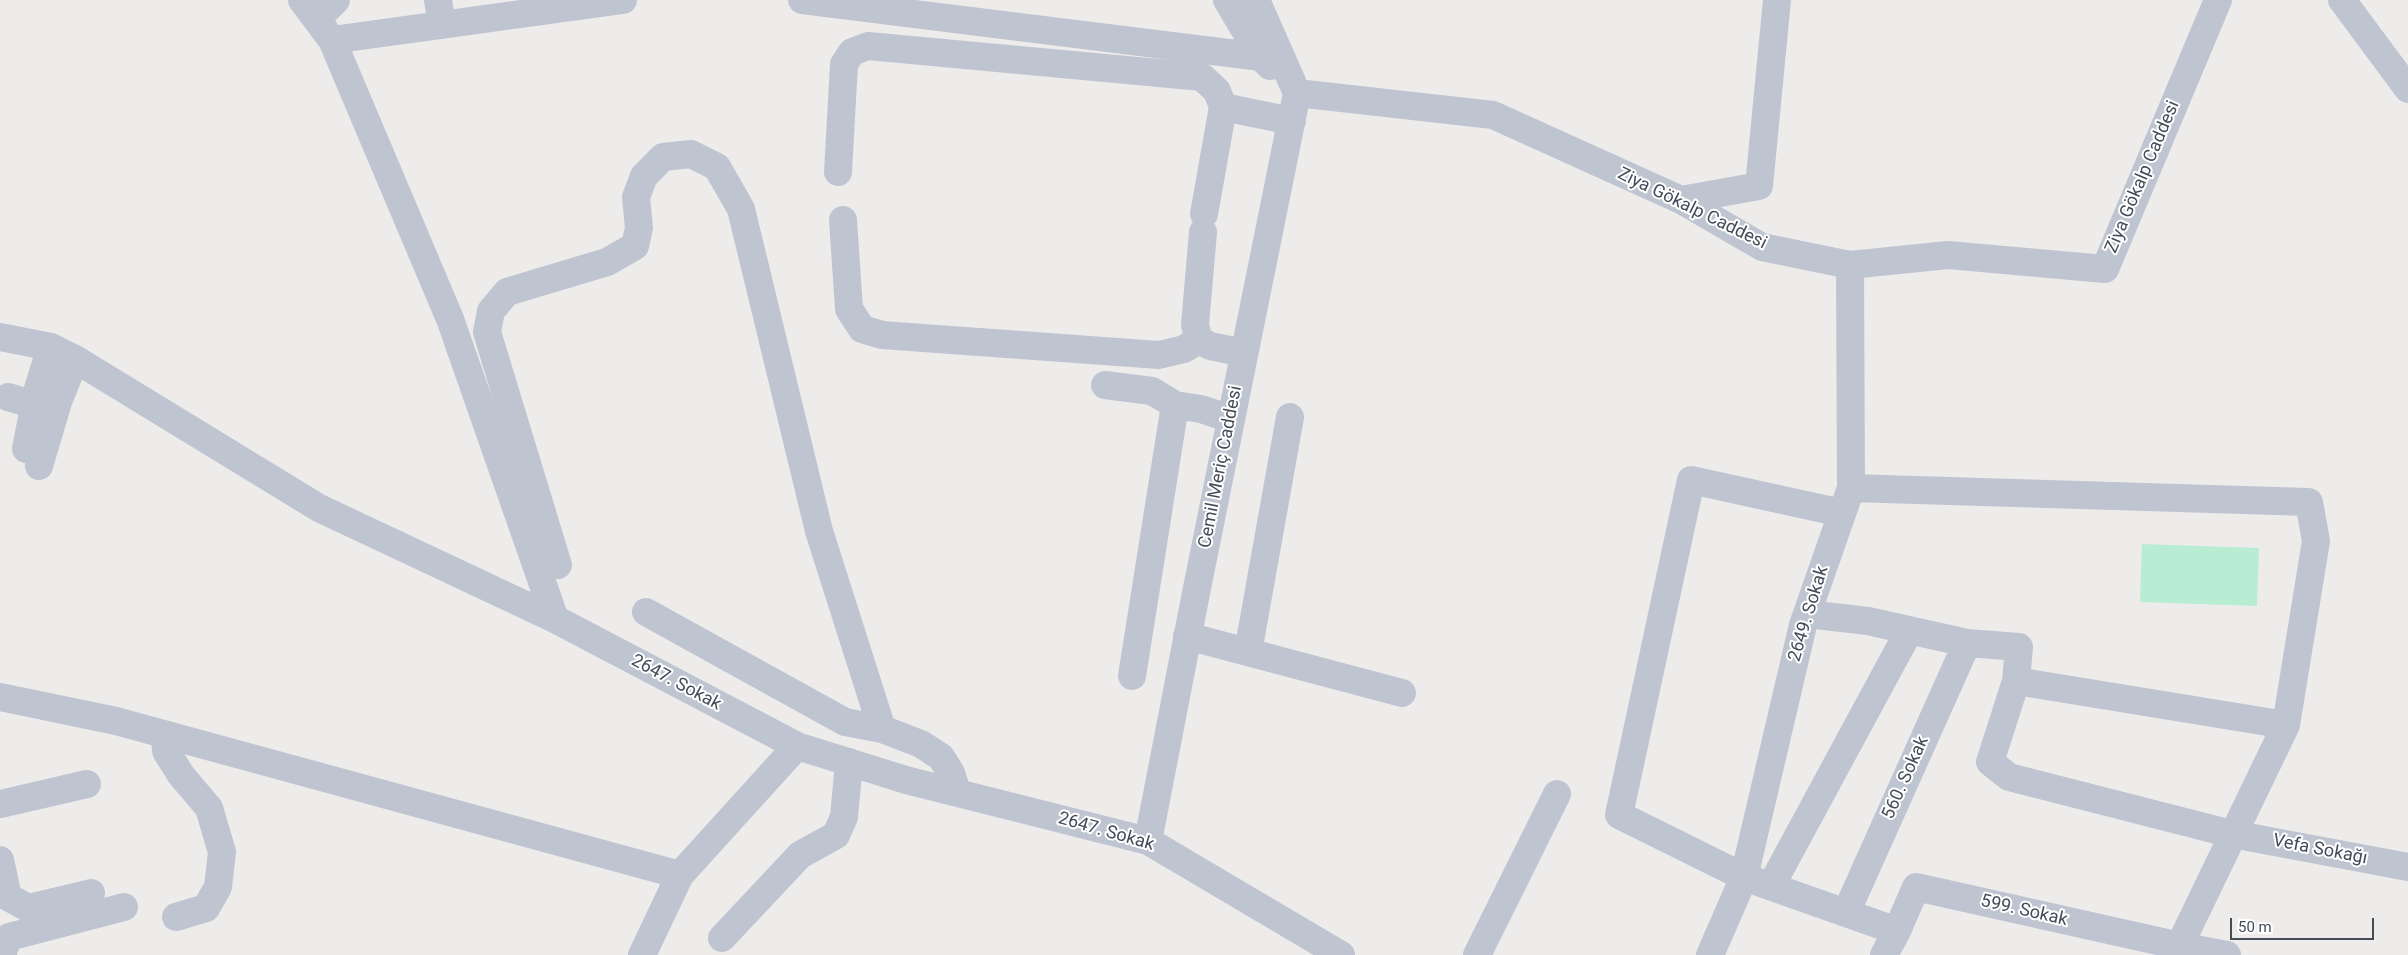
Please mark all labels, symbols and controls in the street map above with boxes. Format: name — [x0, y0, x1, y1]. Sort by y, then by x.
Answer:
street label: Ziya Gökalp Caddesi — [2101, 98, 2185, 256]
street label: Ziya Gökalp Caddesi — [1614, 164, 1770, 254]
street label: Cemil Meriç Caddesi — [1195, 384, 1247, 550]
street label: 2649. Sokak — [1784, 564, 1834, 664]
street label: 2647. Sokak — [627, 650, 725, 716]
street label: 560. Sokak — [1878, 733, 1934, 823]
street label: 2647. Sokak — [1056, 808, 1156, 856]
street label: Vefa Sokağı — [2271, 830, 2369, 870]
street label: 599. Sokak — [1978, 891, 2070, 931]
scale bar — [2233, 908, 2377, 940]
text: 50 m — [2238, 918, 2272, 936]

